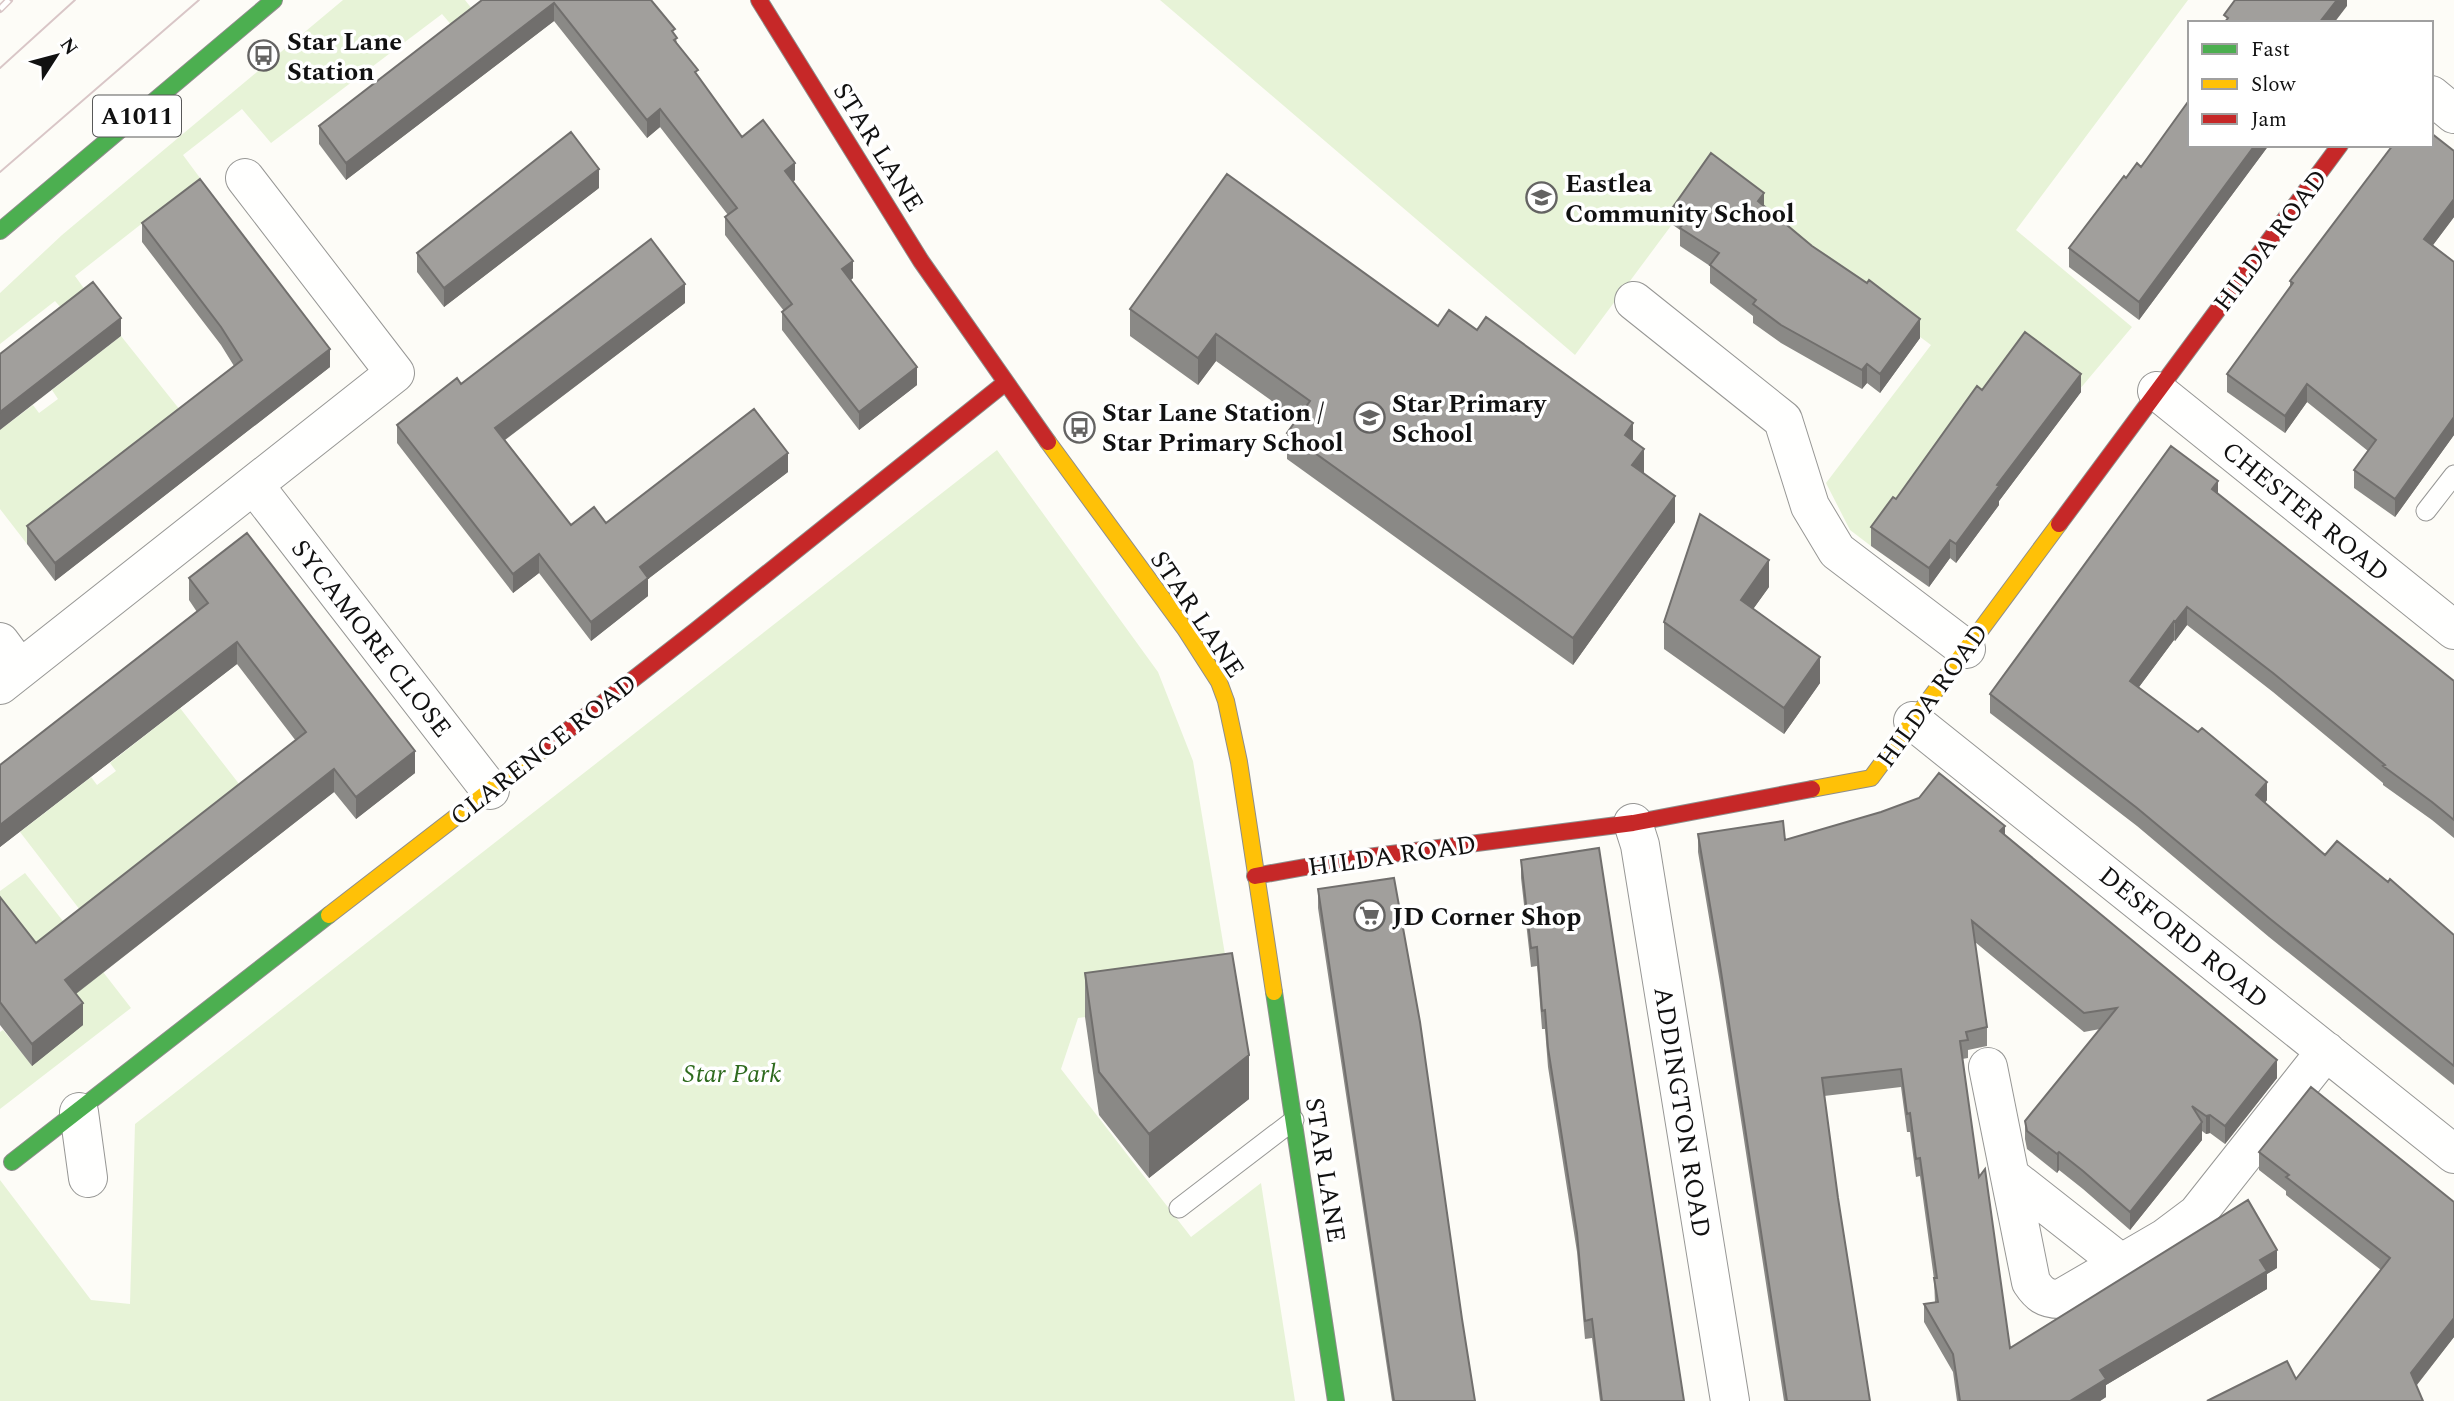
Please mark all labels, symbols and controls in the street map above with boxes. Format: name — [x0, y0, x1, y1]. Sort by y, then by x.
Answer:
north arrow — [21, 21, 91, 91]
legend — [2188, 21, 2433, 147]
place label: Star Lane Station — [287, 22, 402, 92]
text: N — [52, 32, 85, 62]
text: Fast — [2251, 34, 2290, 66]
bus stop icon: Star Lane Station — [247, 39, 281, 73]
text: Slow — [2251, 69, 2297, 101]
street label: STAR LANE — [822, 75, 934, 220]
road number: A1011 — [93, 96, 181, 136]
text: Jam — [2251, 104, 2287, 136]
street label: HILDA ROAD — [2204, 161, 2338, 320]
place label: Eastlea Community School — [1565, 164, 1795, 234]
school or university icon: Eastlea Community School — [1525, 181, 1559, 215]
place label: Star Primary School — [1392, 384, 1547, 454]
place label: Star Lane Station / Star Primary School — [1102, 393, 1343, 463]
school or university icon: Star Primary School — [1352, 401, 1386, 435]
bus stop icon: Star Lane Station / Star Primary School — [1062, 410, 1096, 444]
street label: CHESTER ROAD — [2213, 431, 2398, 592]
street label: SYCAMORE CLOSE — [281, 531, 462, 746]
street label: STAR LANE — [1140, 543, 1255, 687]
street label: HILDA ROAD — [1867, 615, 1999, 776]
street label: CLARENCE ROAD — [441, 664, 646, 836]
street label: HILDA ROAD — [1305, 824, 1479, 888]
street label: DESFORD ROAD — [2090, 857, 2277, 1019]
place label: JD Corner Shop — [1392, 897, 1581, 937]
supermarket icon: JD Corner Shop — [1352, 899, 1386, 933]
street label: ADDINGTON ROAD — [1642, 984, 1722, 1240]
park label: Star Park — [683, 1054, 781, 1094]
street label: STAR LANE — [1294, 1095, 1356, 1246]

